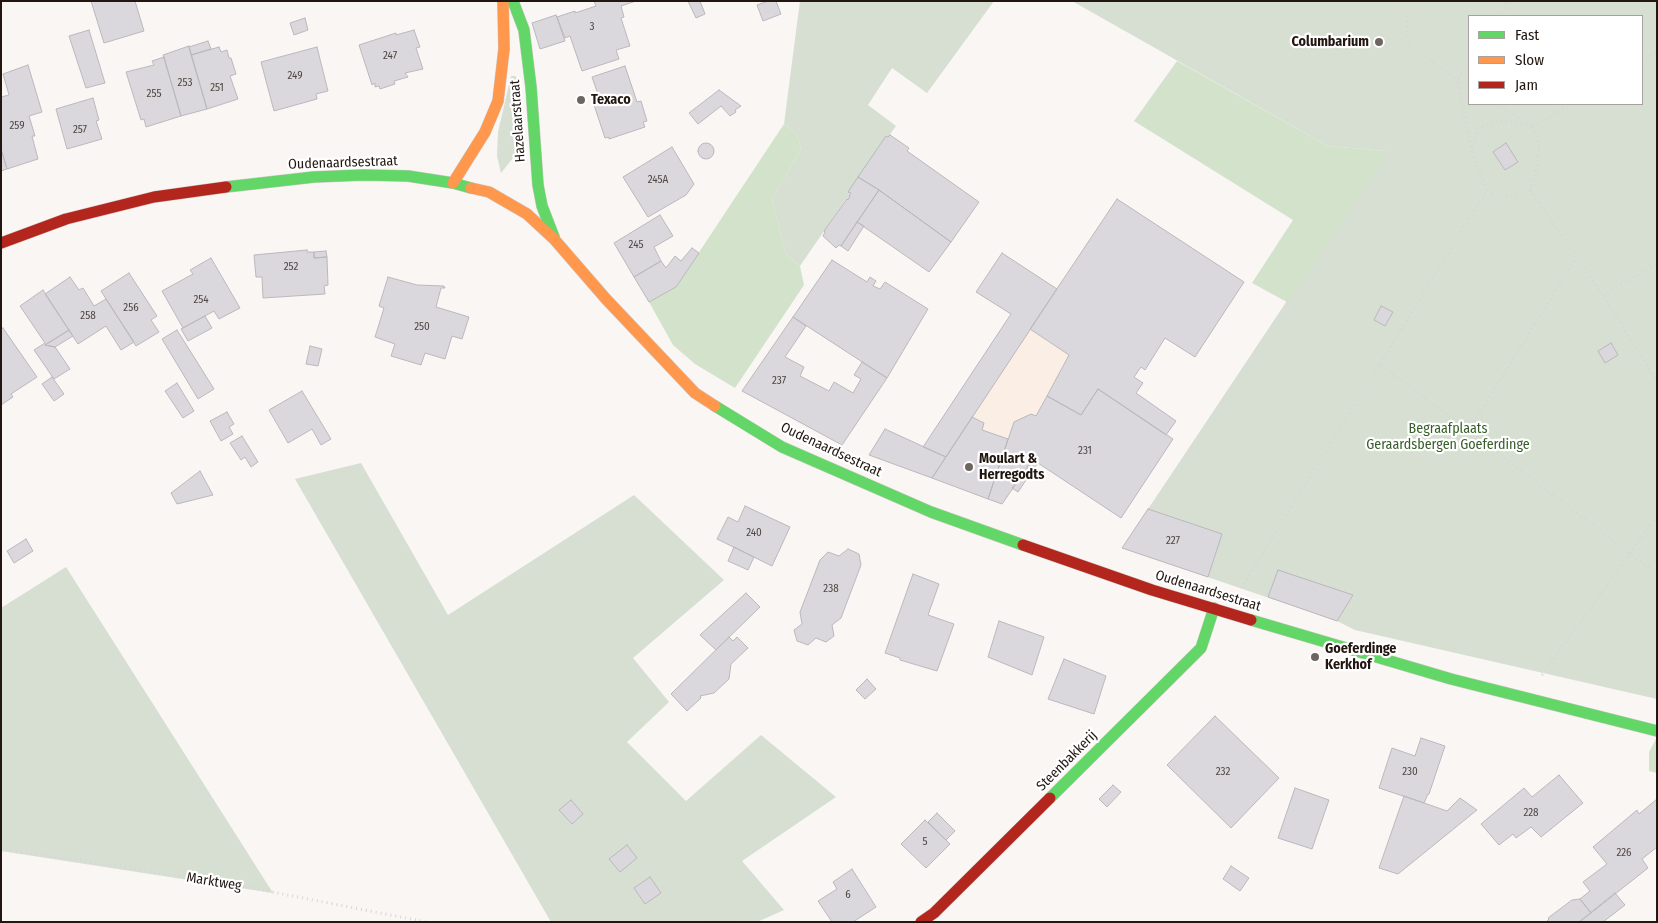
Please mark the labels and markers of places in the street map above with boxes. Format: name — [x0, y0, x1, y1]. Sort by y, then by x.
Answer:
place label: Columbarium — [1292, 34, 1369, 50]
marker: Columbarium — [1373, 36, 1385, 48]
place label: Texaco — [591, 92, 631, 108]
marker: Texaco — [575, 94, 587, 106]
place label: Moulart & Herregodts — [979, 451, 1044, 484]
marker: Moulart & Herregodts — [963, 461, 975, 473]
place label: Goeferdinge Kerkhof — [1325, 641, 1396, 674]
marker: Goeferdinge Kerkhof — [1309, 651, 1321, 663]

